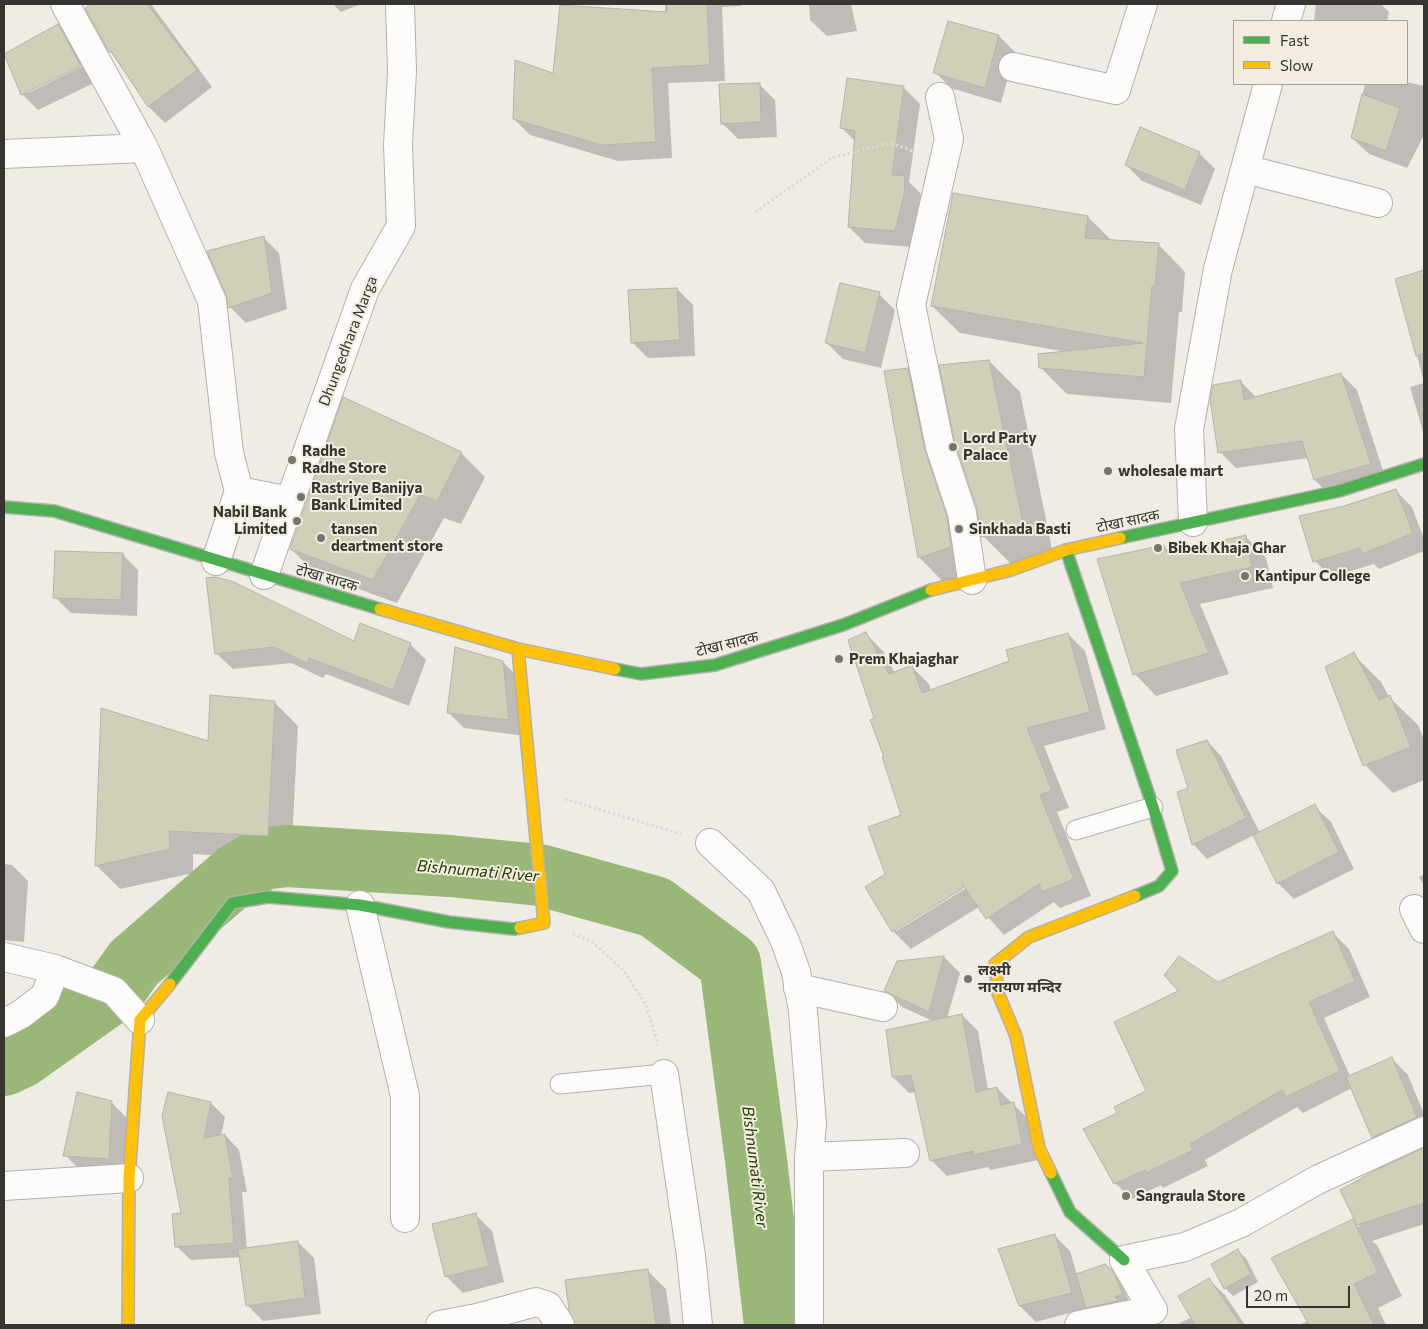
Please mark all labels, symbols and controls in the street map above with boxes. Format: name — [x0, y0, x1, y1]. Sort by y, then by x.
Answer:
legend — [1233, 20, 1408, 85]
text: Fast — [1280, 31, 1309, 49]
text: Slow — [1280, 56, 1313, 74]
street label: Dhungedhara Marga — [315, 273, 381, 409]
place label: Lord Party Palace — [963, 429, 1037, 464]
marker: Lord Party Palace — [947, 441, 959, 453]
place label: Radhe Radhe Store — [302, 442, 386, 477]
marker: Radhe Radhe Store — [286, 454, 298, 466]
place label: wholesale mart — [1118, 462, 1223, 480]
marker: wholesale mart — [1102, 465, 1114, 477]
place label: Rastriye Banijya Bank Limited — [311, 479, 422, 514]
marker: Rastriye Banijya Bank Limited — [295, 491, 307, 503]
place label: Nabil Bank Limited — [213, 503, 287, 538]
street label: टोखा सादक — [1095, 506, 1161, 536]
marker: Nabil Bank Limited — [291, 515, 303, 527]
place label: tansen deartment store — [331, 520, 443, 555]
place label: Sinkhada Basti — [969, 520, 1071, 538]
marker: Sinkhada Basti — [953, 523, 965, 535]
marker: tansen deartment store — [315, 532, 327, 544]
place label: Bibek Khaja Ghar — [1168, 539, 1286, 557]
marker: Bibek Khaja Ghar — [1152, 542, 1164, 554]
street label: टोखा सादक — [294, 561, 360, 595]
place label: Kantipur College — [1255, 567, 1370, 585]
marker: Kantipur College — [1239, 570, 1251, 582]
street label: टोखा सादक — [694, 628, 760, 660]
place label: Prem Khajaghar — [849, 650, 959, 668]
marker: Prem Khajaghar — [833, 653, 845, 665]
water label: Bishnumati River — [416, 856, 540, 886]
place label: लक्ष्मी नारायण मन्दिर — [978, 961, 1061, 996]
marker: लक्ष्मी नारायण मन्दिर — [962, 973, 974, 985]
water label: Bishnumati River — [738, 1105, 772, 1229]
place label: Sangraula Store — [1136, 1187, 1245, 1205]
marker: Sangraula Store — [1120, 1190, 1132, 1202]
scale bar — [1248, 1276, 1352, 1308]
text: 20 m — [1254, 1286, 1288, 1304]

